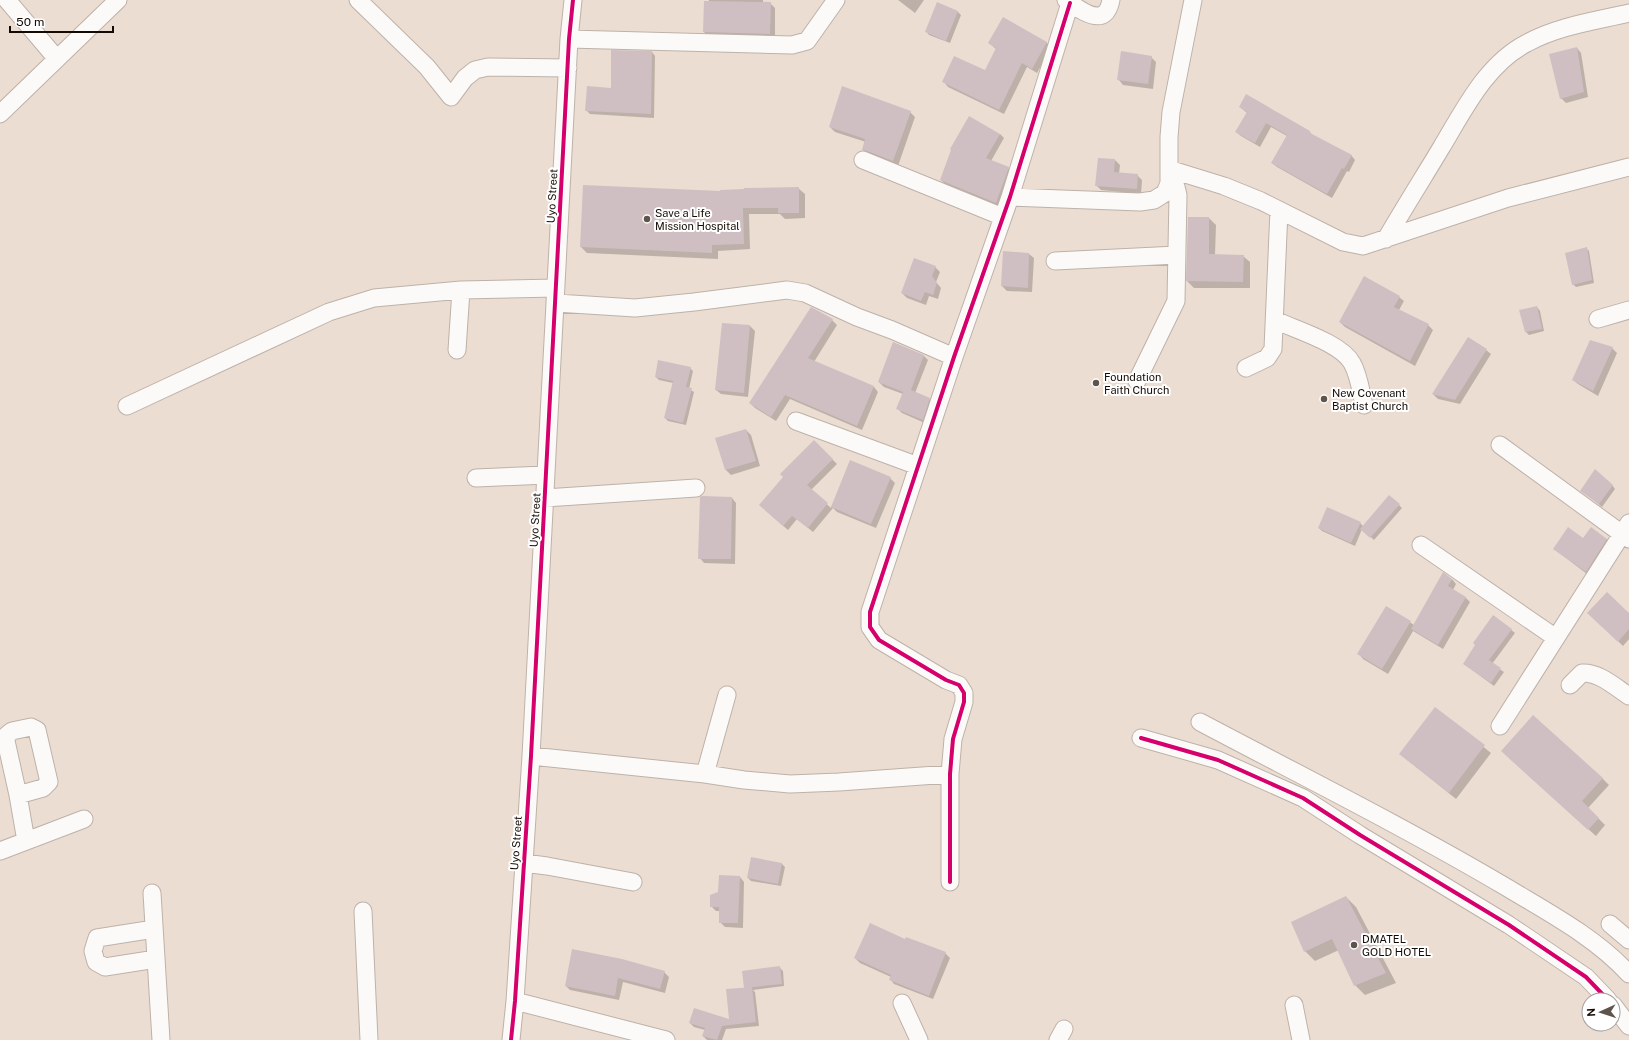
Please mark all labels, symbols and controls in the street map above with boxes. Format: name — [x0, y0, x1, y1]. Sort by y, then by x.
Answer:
scale bar — [10, 8, 113, 34]
text: 50 m — [16, 15, 44, 29]
street label: Uyo Street — [545, 169, 559, 223]
place label: Save a Life Mission Hospital — [655, 207, 740, 232]
marker: Save a Life Mission Hospital — [642, 214, 652, 224]
place label: Foundation Faith Church — [1104, 371, 1169, 396]
marker: Foundation Faith Church — [1091, 378, 1101, 388]
place label: New Covenant Baptist Church — [1332, 387, 1408, 412]
marker: New Covenant Baptist Church — [1319, 394, 1329, 404]
street label: Uyo Street — [528, 493, 542, 547]
street label: Uyo Street — [508, 815, 524, 871]
place label: DMATEL GOLD HOTEL — [1362, 933, 1431, 958]
marker: DMATEL GOLD HOTEL — [1349, 940, 1359, 950]
north arrow — [1581, 992, 1621, 1032]
text: N — [1585, 1008, 1597, 1017]

